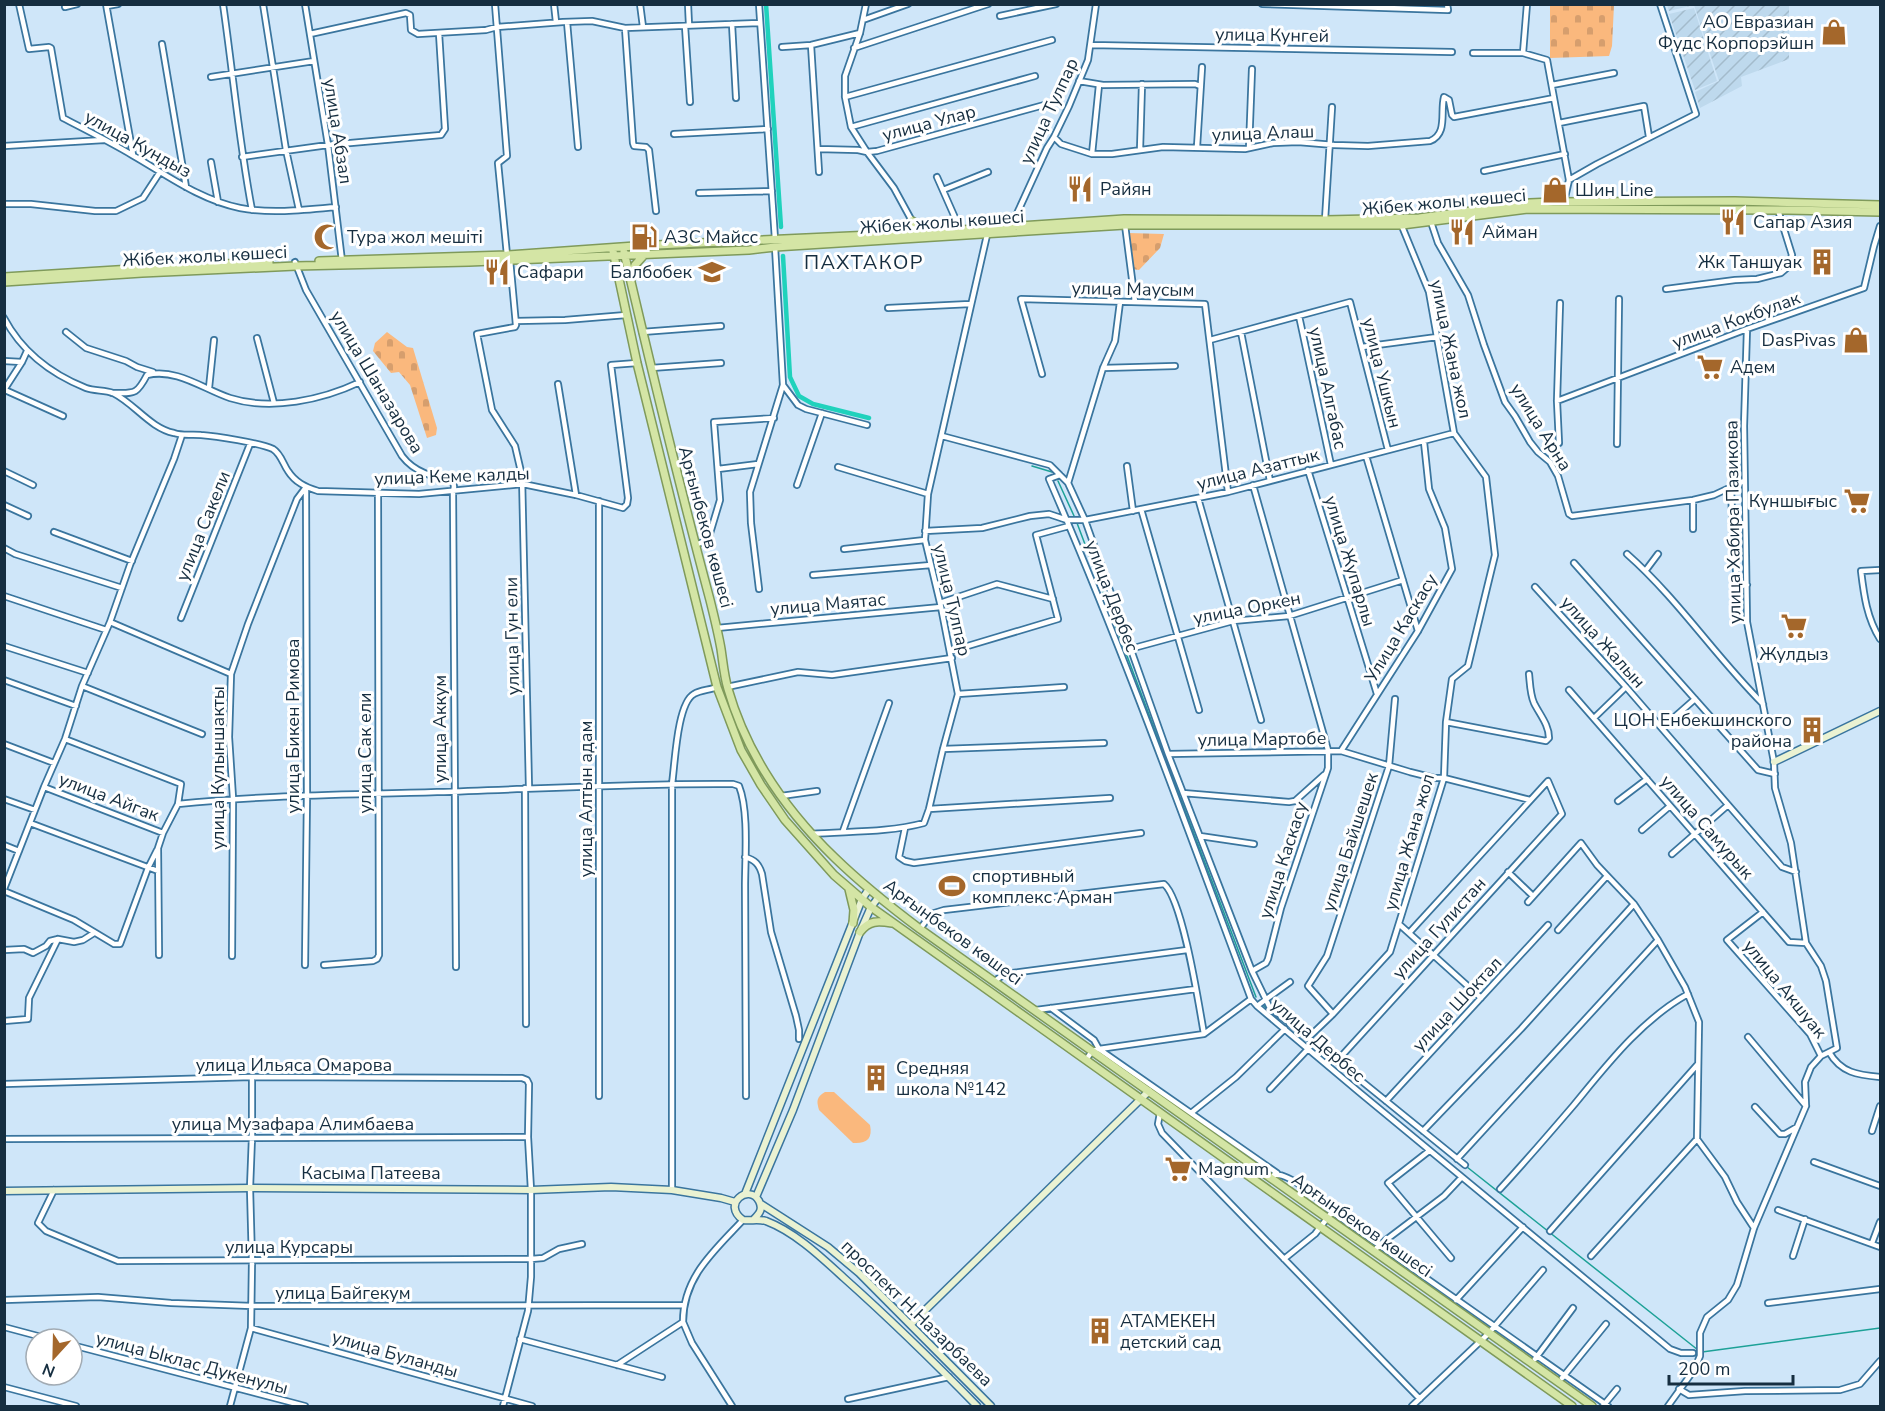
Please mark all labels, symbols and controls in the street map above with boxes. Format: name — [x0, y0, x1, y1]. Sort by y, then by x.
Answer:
place label: АО Евразиан Фудс Корпорэйшн — [1658, 10, 1814, 55]
shop icon: АО Евразиан Фудс Корпорэйшн — [1819, 17, 1849, 47]
street label: улица Кунгей — [1215, 22, 1329, 48]
street label: улица Тулпар — [1014, 54, 1084, 168]
street label: улица Абзал — [318, 76, 358, 186]
street label: улица Улар — [880, 99, 978, 147]
street label: улица Кундыз — [80, 105, 196, 183]
street label: улица Алаш — [1211, 119, 1315, 147]
restaurant icon: Райян — [1065, 174, 1095, 204]
shop icon: Шин Line — [1540, 175, 1570, 205]
place label: Райян — [1100, 177, 1152, 201]
place label: Шин Line — [1575, 178, 1653, 202]
street label: Жібек жолы көшесі — [1361, 183, 1527, 221]
street label: Жібек жолы көшесі — [859, 204, 1025, 240]
restaurant icon: Сапар Азия — [1718, 207, 1748, 237]
place label: Сапар Азия — [1753, 210, 1852, 234]
restaurant icon: Айман — [1447, 217, 1477, 247]
place label: Айман — [1482, 220, 1538, 244]
mosque icon: Тура жол мешіті — [312, 222, 342, 252]
fuel station icon: АЗС Майсс — [629, 222, 659, 252]
place label: Тура жол мешіті — [347, 225, 483, 249]
place label: АЗС Майсс — [664, 225, 758, 249]
street label: Жібек жолы көшесі — [122, 240, 288, 272]
building icon: Жк Таншуак — [1807, 247, 1837, 277]
district label: ПАХТАКОР — [804, 249, 924, 276]
place label: Жк Таншуак — [1698, 250, 1803, 274]
restaurant icon: Сафари — [482, 257, 512, 287]
school or university icon: Балбобек — [697, 257, 727, 287]
place label: Сафари — [517, 260, 584, 284]
place label: Балбобек — [610, 260, 693, 284]
street label: улица Маусым — [1071, 276, 1195, 302]
street label: улица Жана жол — [1425, 277, 1477, 421]
street label: улица Кокбулак — [1669, 286, 1804, 354]
street label: улица Шаназарова — [325, 306, 429, 458]
street label: улица Ушкын — [1357, 315, 1407, 431]
street label: улица Алгабас — [1303, 325, 1353, 452]
shop icon: DasPivas — [1841, 325, 1871, 355]
place label: DasPivas — [1762, 328, 1836, 352]
supermarket icon: Адем — [1695, 352, 1725, 382]
place label: Адем — [1730, 355, 1775, 379]
street label: улица Арна — [1505, 379, 1577, 475]
street label: улица Хабира Пазикова — [1719, 420, 1747, 624]
street label: улица Азаттык — [1194, 442, 1322, 496]
street label: Арғынбеков көшесі — [673, 444, 739, 610]
street label: улица Кеме калды — [374, 461, 530, 491]
street label: улица Сакели — [170, 467, 236, 585]
supermarket icon: Күншығыс — [1842, 486, 1872, 516]
place label: Күншығыс — [1749, 489, 1837, 513]
street label: улица Жупарлы — [1319, 493, 1381, 629]
street label: улица Дербес — [1080, 537, 1144, 656]
street label: улица Тулпар — [927, 542, 977, 658]
street label: Улица Каскасу — [1359, 569, 1443, 688]
street label: улица Гун ели — [499, 577, 525, 695]
street label: улица Оркен — [1191, 586, 1303, 630]
street label: улица Маятас — [769, 587, 887, 621]
street label: улица Жалын — [1555, 591, 1651, 693]
supermarket icon: Жулдыз — [1779, 611, 1809, 641]
street label: улица Бикен Римова — [281, 639, 305, 813]
place label: Жулдыз — [1760, 642, 1829, 666]
street label: улица Аккум — [428, 675, 452, 783]
street label: улица Кулыншакты — [206, 686, 230, 850]
street label: улица Сак ели — [353, 692, 377, 814]
place label: ЦОН Енбекшинского района — [1614, 708, 1792, 753]
building icon: ЦОН Енбекшинского района — [1797, 715, 1827, 745]
street label: улица Алтын адам — [574, 721, 598, 877]
street label: улица Мартобе — [1197, 726, 1327, 752]
street label: улица Айгак — [55, 767, 163, 827]
street label: улица Байшешек — [1316, 769, 1384, 915]
street label: улица Самурык — [1655, 770, 1759, 885]
street label: улица Жана жол — [1378, 771, 1440, 913]
street label: улица Каскасу — [1253, 798, 1313, 922]
place label: спортивный комплекс Арман — [972, 864, 1113, 909]
sports icon: спортивный комплекс Арман — [937, 871, 967, 901]
street label: улица Гулистан — [1387, 872, 1491, 984]
street label: Арғынбеков көшесі — [879, 873, 1027, 991]
street label: улица Акшуак — [1738, 935, 1832, 1044]
street label: улица Шоктал — [1407, 951, 1507, 1057]
street label: улица Дербес — [1266, 992, 1371, 1088]
street label: улица Ильяса Омарова — [196, 1053, 392, 1077]
place label: Средняя школа №142 — [896, 1056, 1006, 1101]
building icon: Средняя школа №142 — [861, 1063, 891, 1093]
street label: улица Музафара Алимбаева — [172, 1112, 414, 1136]
supermarket icon: Magnum — [1163, 1154, 1193, 1184]
place label: Magnum — [1198, 1157, 1269, 1181]
street label: Касыма Патеева — [301, 1161, 441, 1185]
street label: Арғынбеков көшесі — [1287, 1167, 1437, 1283]
street label: проспект Н.Назарбаева — [836, 1234, 998, 1392]
street label: улица Курсары — [225, 1235, 353, 1259]
street label: улица Байгекум — [275, 1281, 411, 1305]
place label: АТАМЕКЕН детский сад — [1120, 1309, 1221, 1354]
building icon: АТАМЕКЕН детский сад — [1085, 1316, 1115, 1346]
street label: улица Буланды — [329, 1325, 461, 1383]
street label: улица Ыклас Дукенулы — [93, 1326, 291, 1400]
north arrow — [24, 1327, 84, 1387]
scale bar — [1669, 1348, 1794, 1386]
text: 200 m — [1678, 1357, 1730, 1381]
text: N — [39, 1358, 58, 1382]

